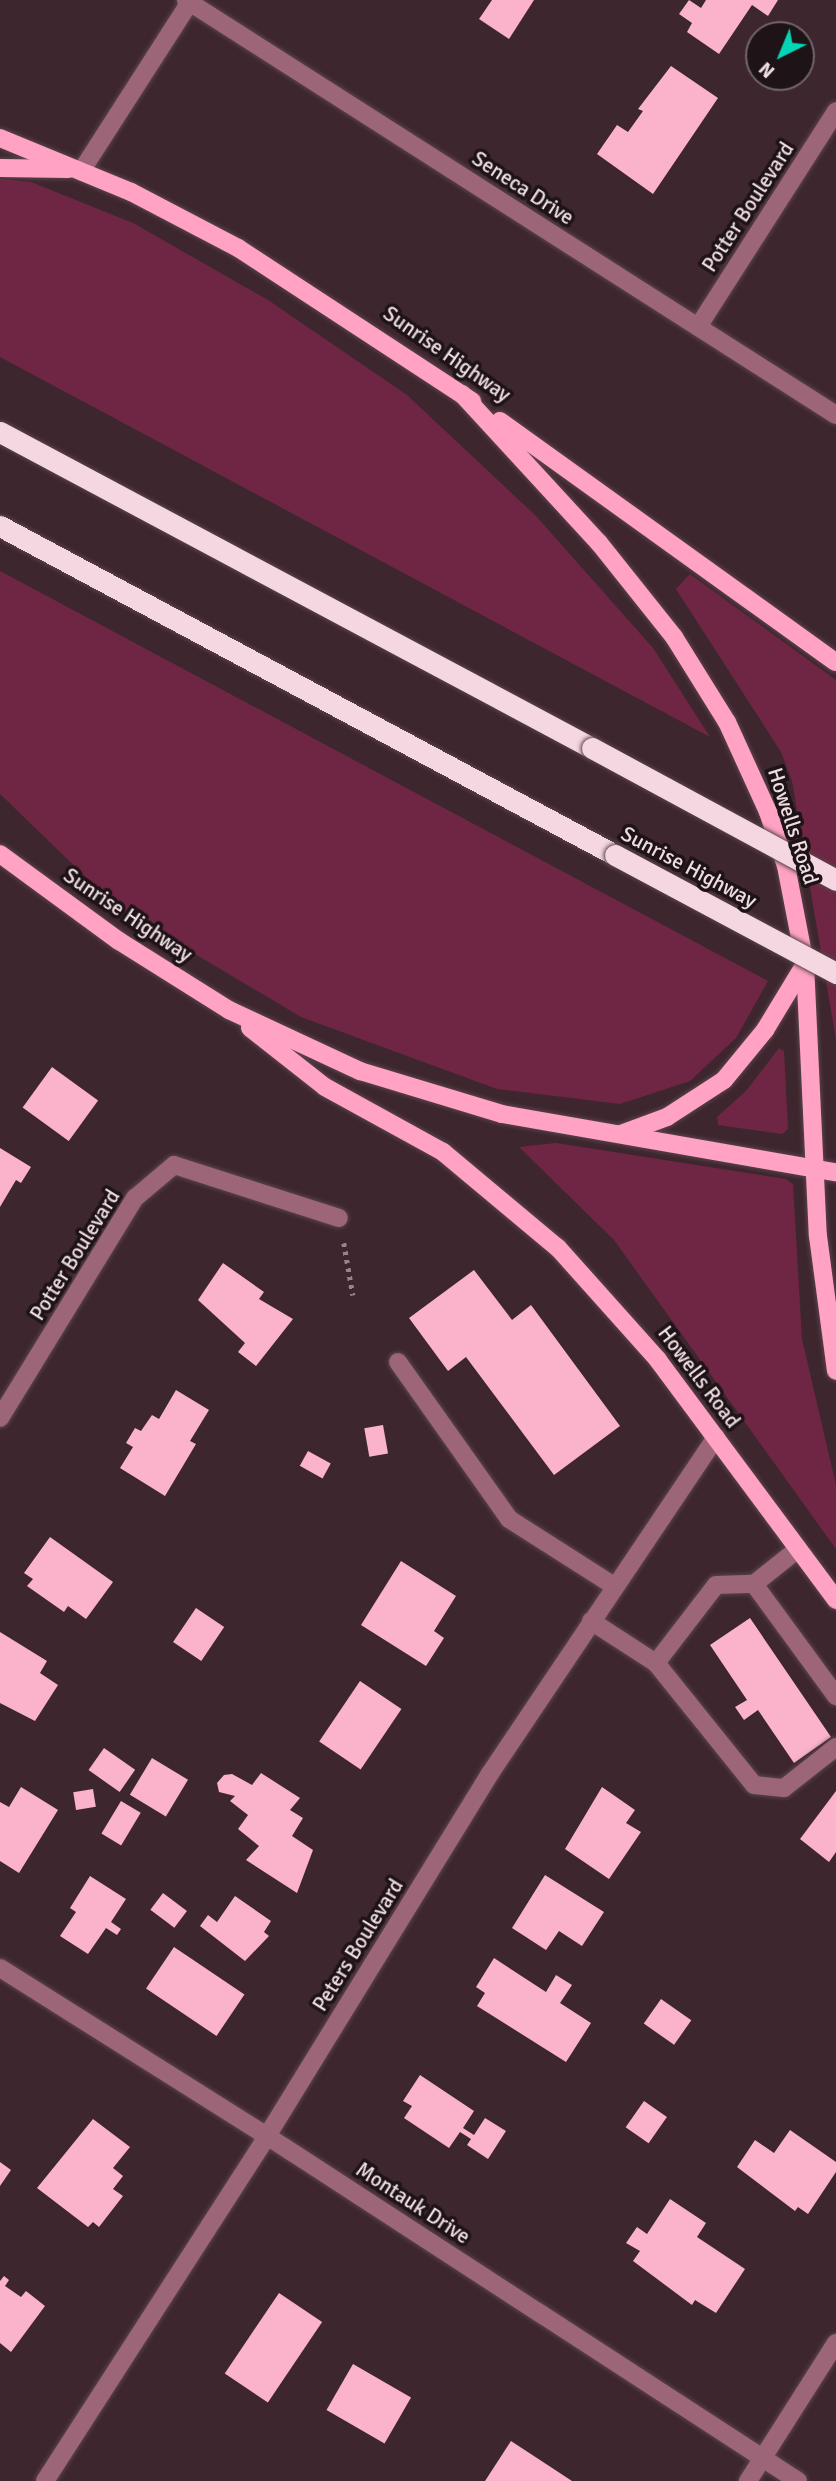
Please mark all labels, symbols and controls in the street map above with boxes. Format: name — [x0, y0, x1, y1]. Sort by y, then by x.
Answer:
north arrow — [745, 21, 815, 91]
text: N — [754, 57, 780, 83]
street label: Potter Boulevard — [697, 137, 799, 277]
street label: Seneca Drive — [467, 146, 579, 230]
street label: Sunrise Highway — [378, 301, 516, 407]
street label: Howells Road — [762, 765, 824, 887]
street label: Sunrise Highway — [617, 821, 761, 913]
street label: Sunrise Highway — [59, 863, 197, 967]
street label: Potter Boulevard — [25, 1185, 125, 1325]
street label: Howells Road — [652, 1321, 746, 1433]
street label: Peters Boulevard — [307, 1874, 409, 2016]
street label: Montauk Drive — [351, 2157, 475, 2249]

